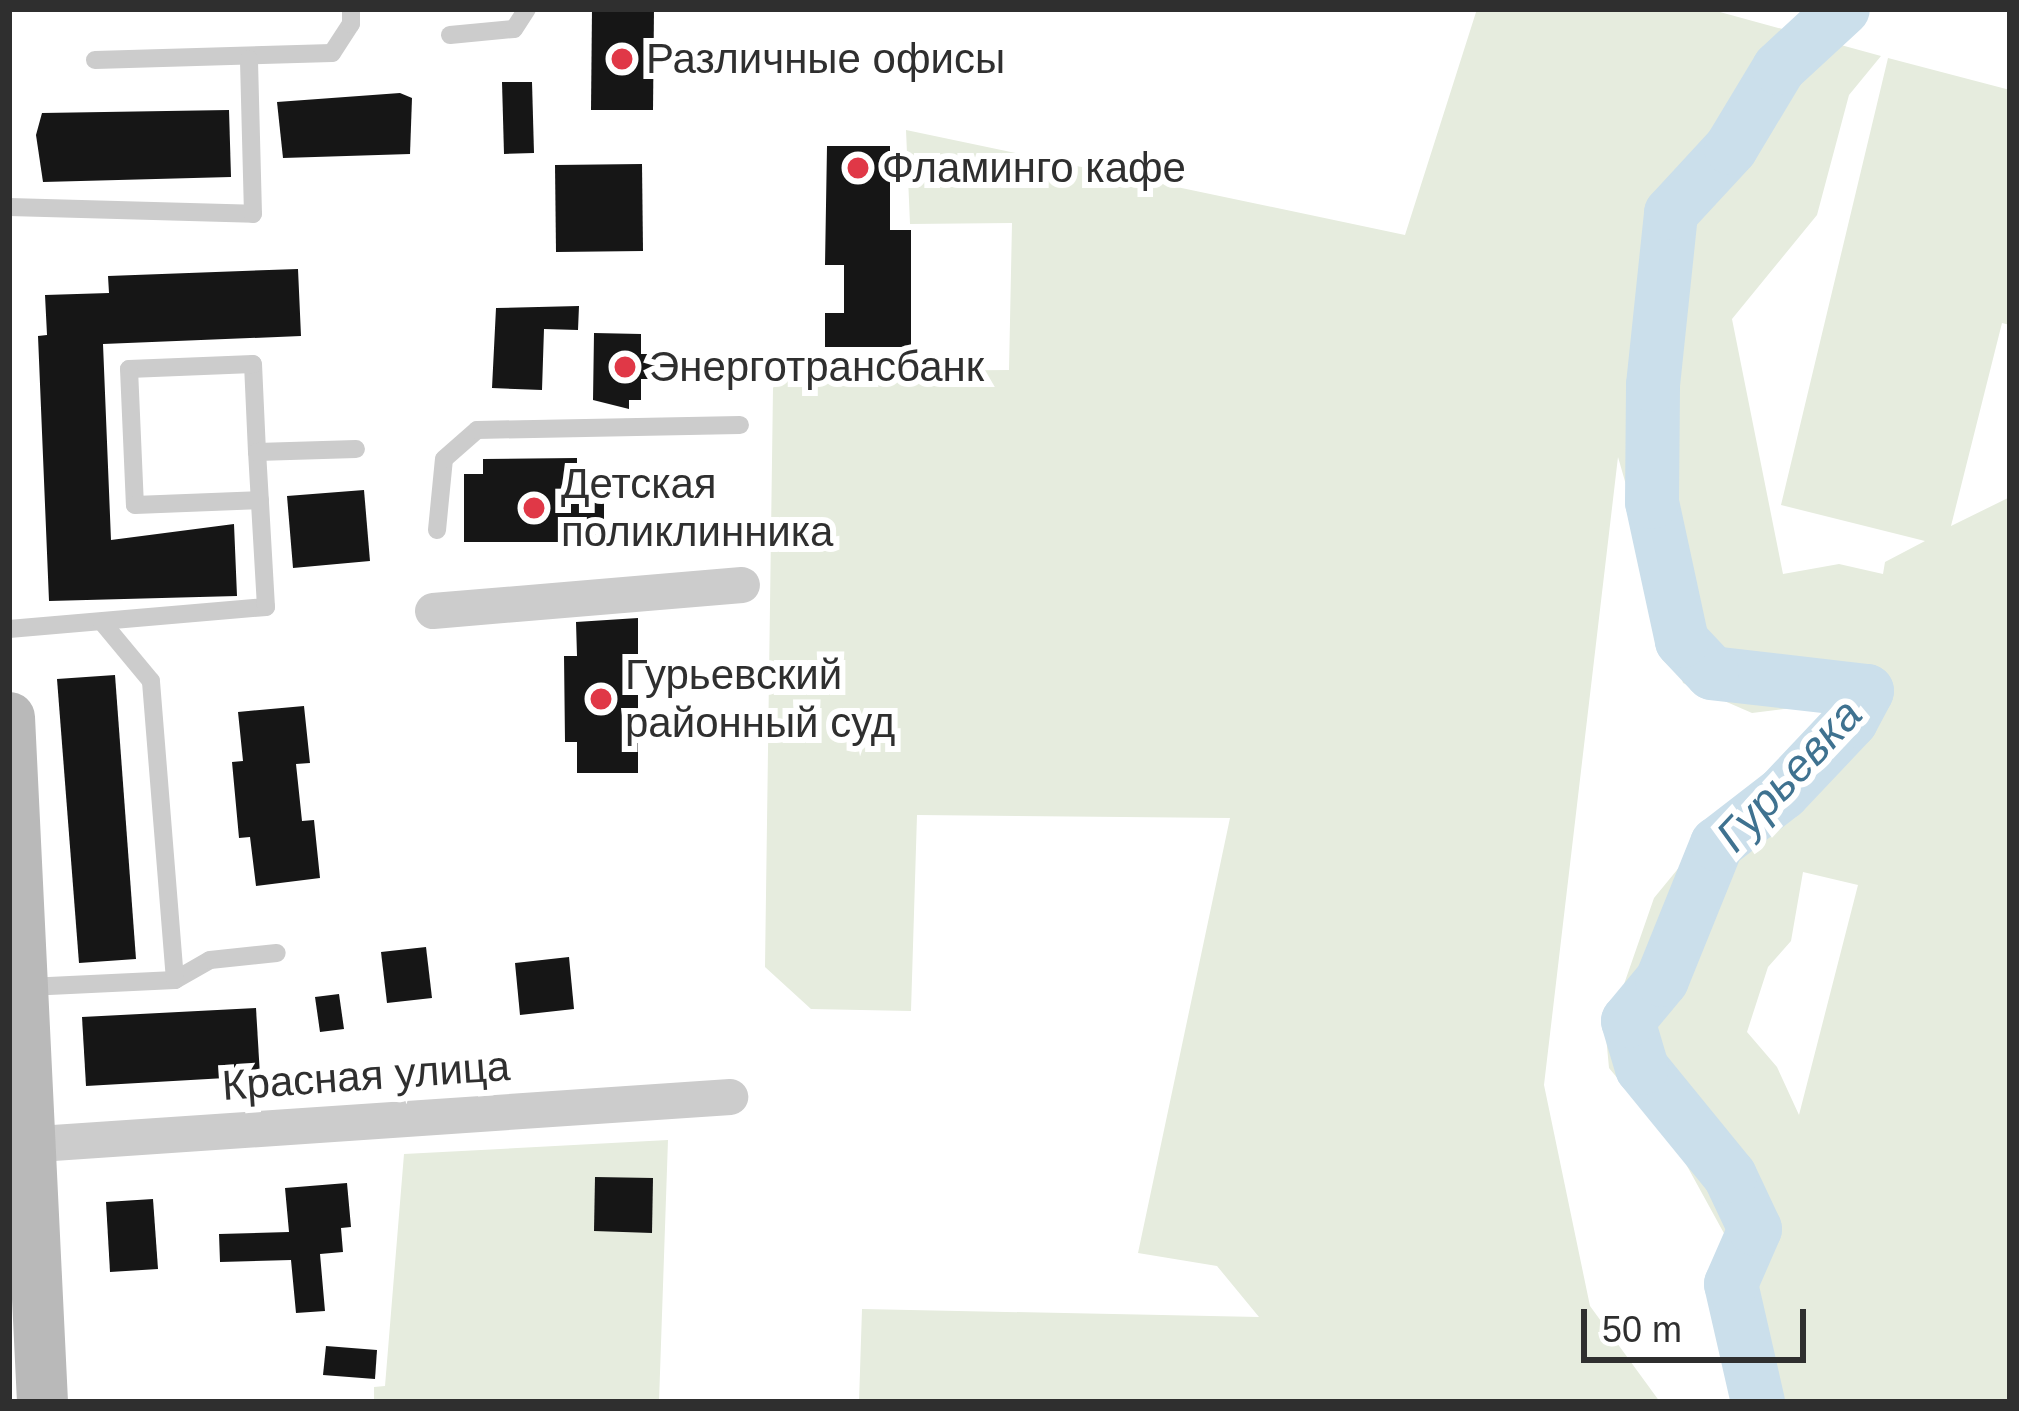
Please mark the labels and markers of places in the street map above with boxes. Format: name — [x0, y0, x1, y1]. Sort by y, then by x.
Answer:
place label: Различные офисы — [646, 34, 1005, 84]
marker: Различные офисы — [609, 46, 635, 72]
place label: Фламинго кафе — [882, 143, 1186, 193]
marker: Фламинго кафе — [845, 155, 871, 181]
place label: Энерготрансбанк — [649, 342, 984, 392]
marker: Энерготрансбанк — [612, 354, 638, 380]
place label: Детская поликлинника — [561, 459, 833, 558]
marker: Детская поликлинника — [518, 492, 550, 524]
place label: Гурьевский районный суд — [625, 650, 895, 748]
marker: Гурьевский районный суд — [588, 686, 614, 712]

